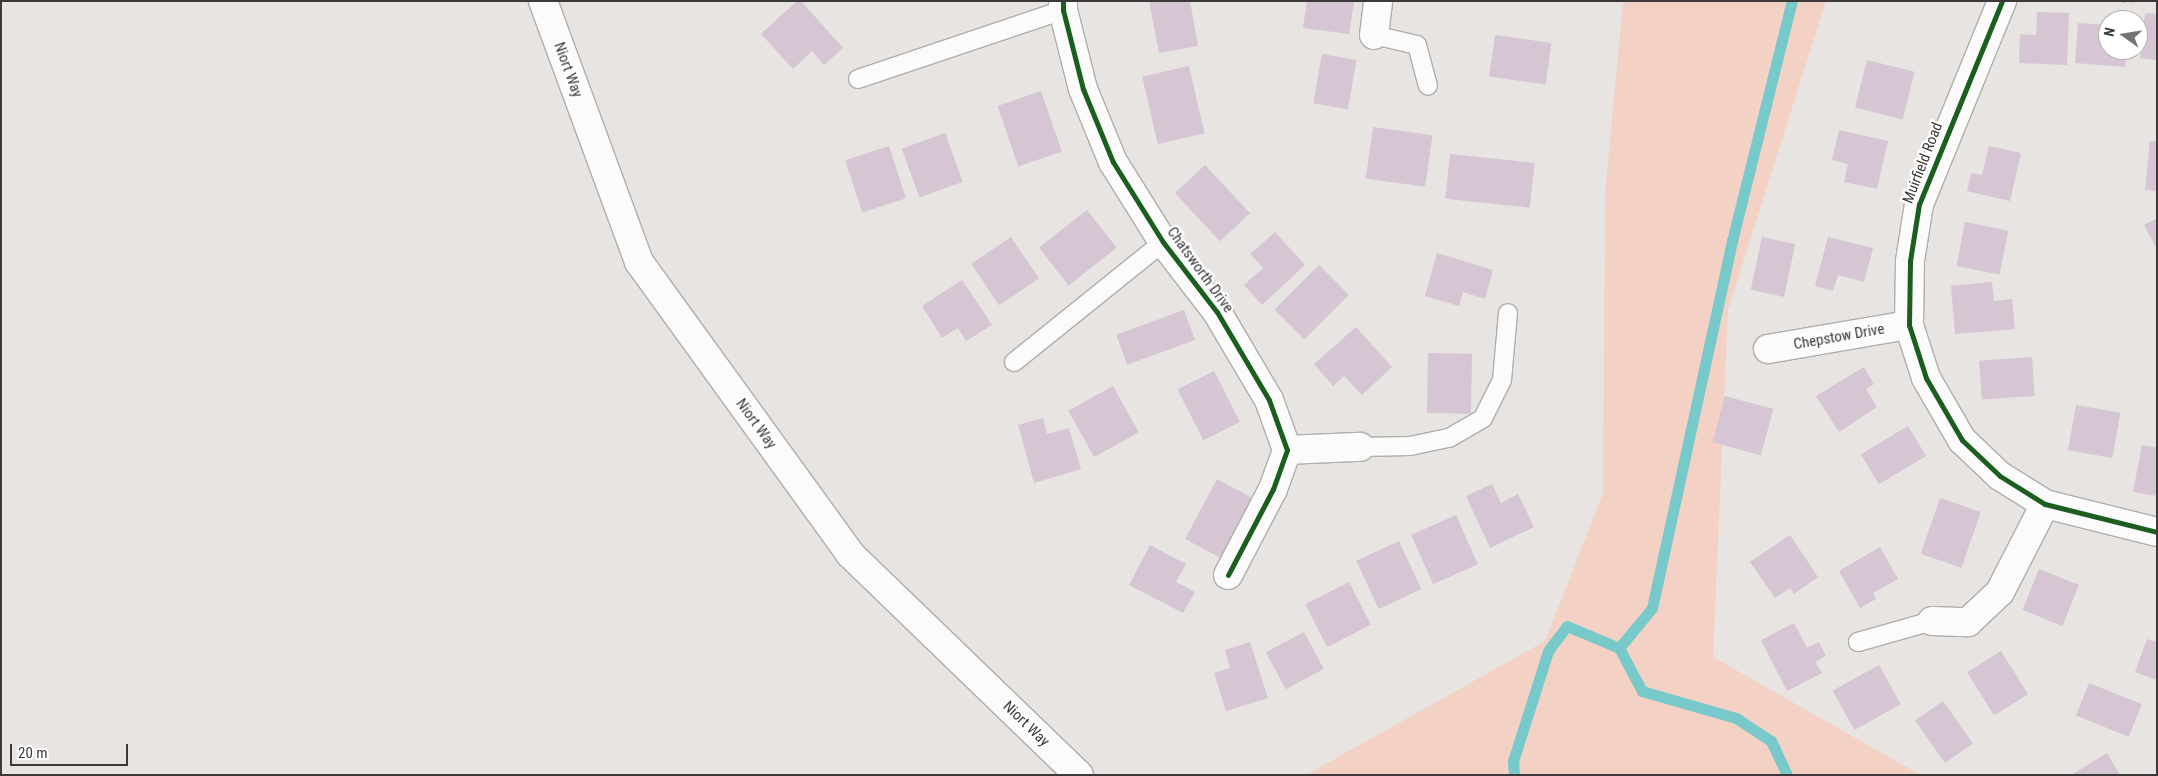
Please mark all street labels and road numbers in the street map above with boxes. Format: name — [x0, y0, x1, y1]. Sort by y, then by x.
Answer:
street label: Niort Way — [550, 40, 586, 100]
street label: Muirfield Road — [1899, 120, 1947, 206]
street label: Chatsworth Drive — [1163, 224, 1237, 316]
street label: Chepstow Drive — [1792, 320, 1886, 354]
street label: Niort Way — [732, 395, 780, 453]
street label: Niort Way — [999, 698, 1053, 750]

